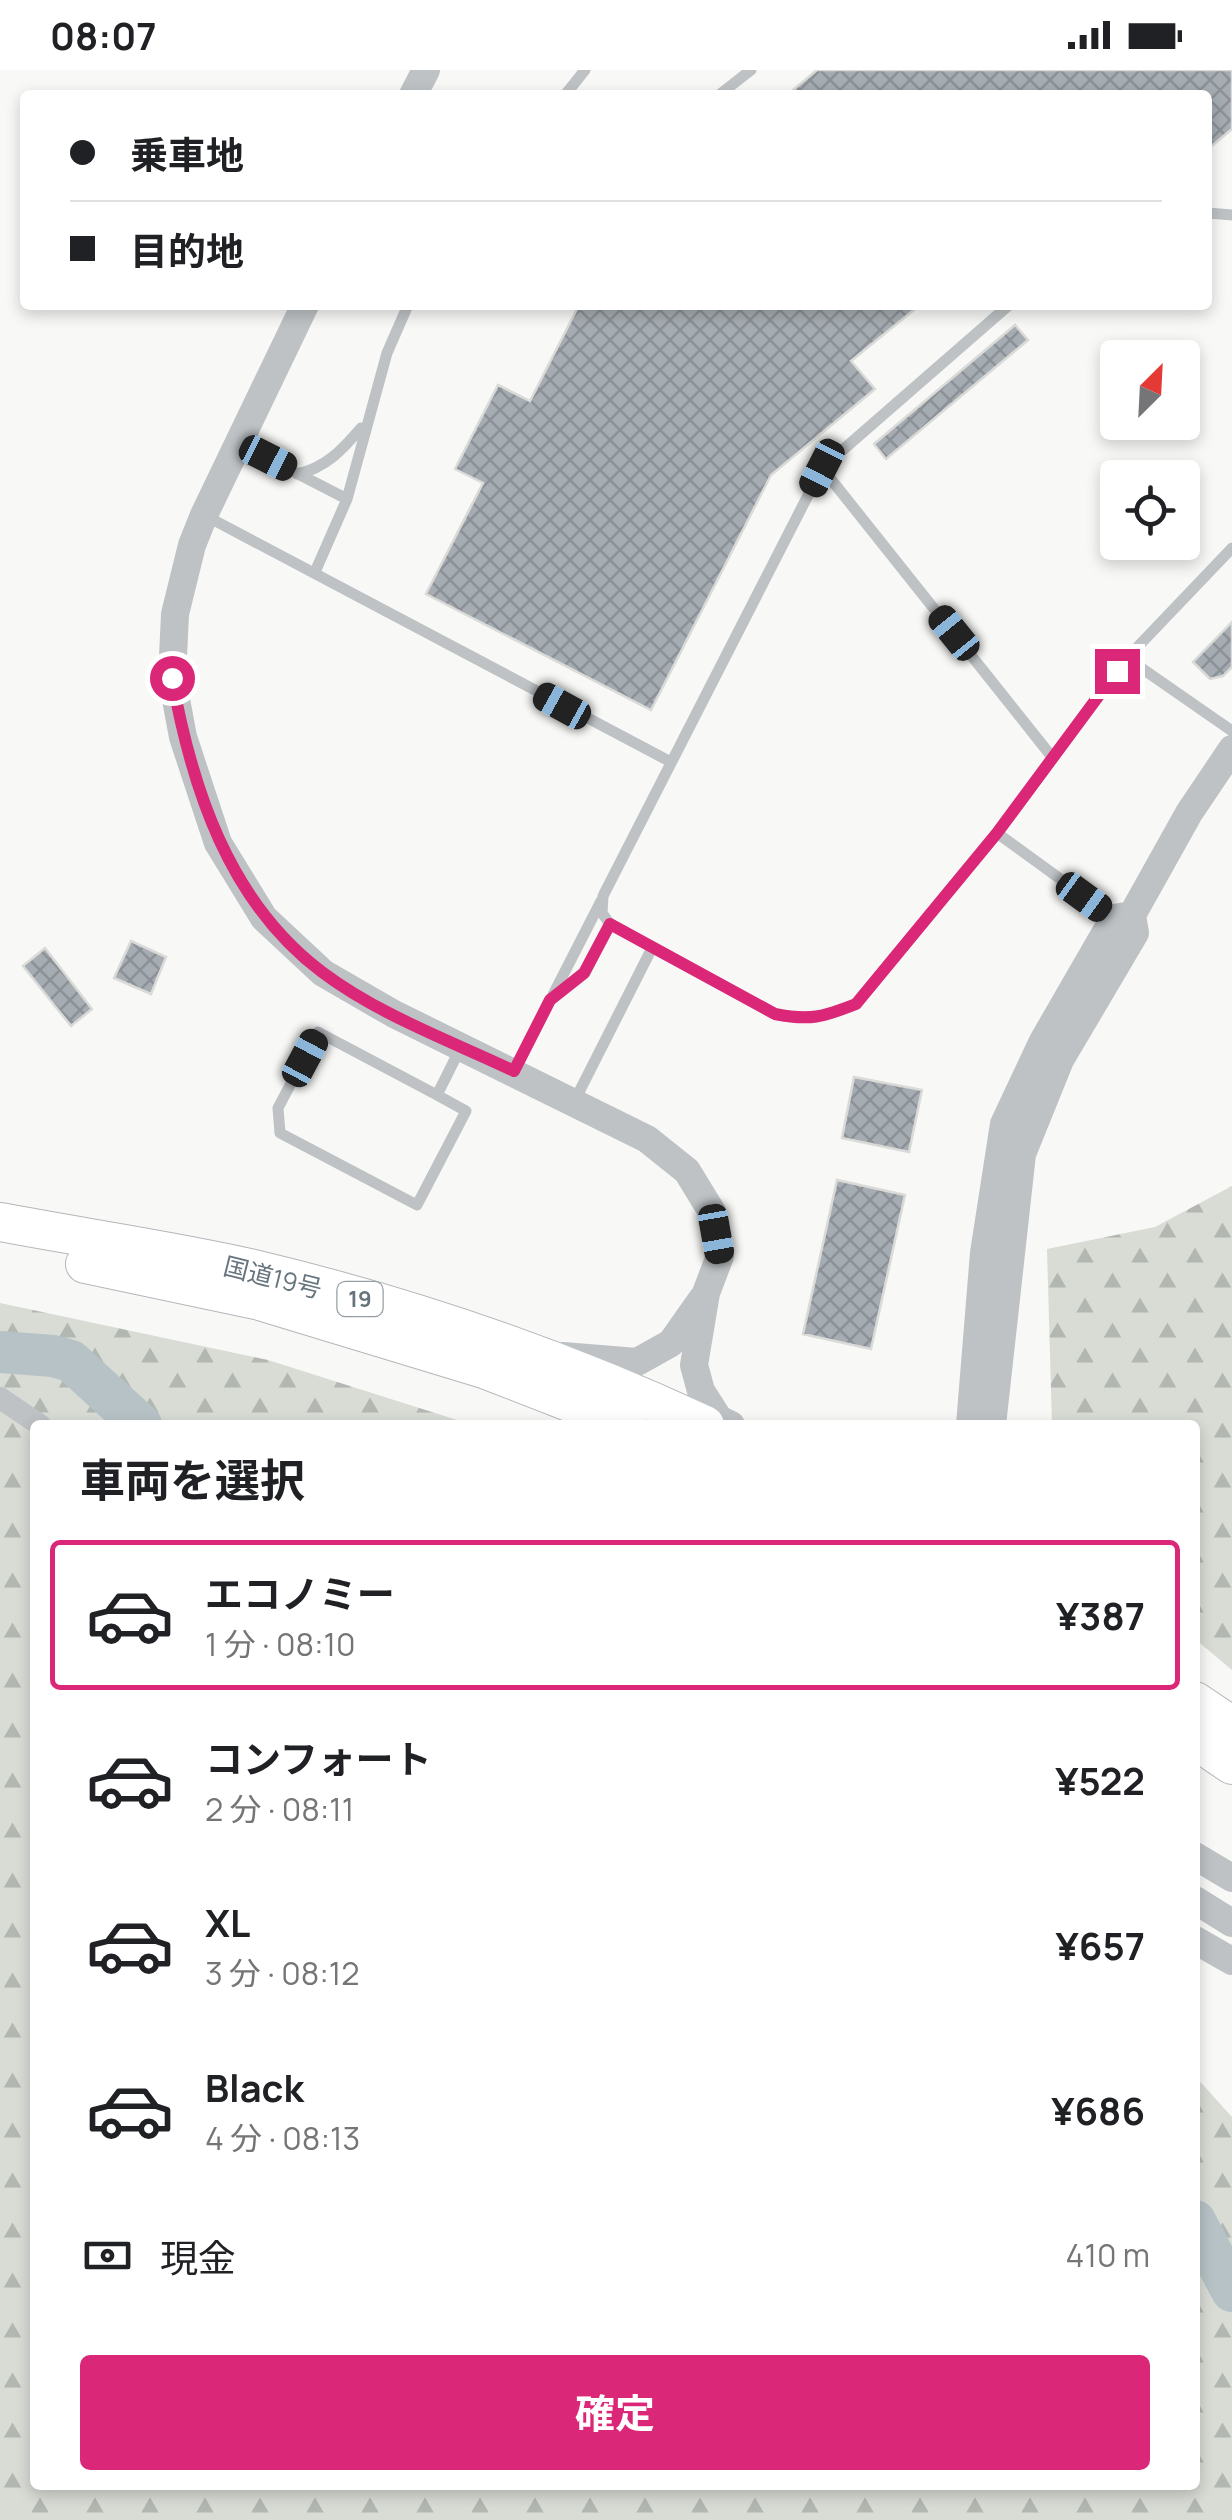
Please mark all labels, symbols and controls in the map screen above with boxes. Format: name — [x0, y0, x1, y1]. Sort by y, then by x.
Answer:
text: 08:07 — [50, 9, 157, 61]
text: 乗車地 — [130, 128, 244, 180]
text: 目的地 — [130, 224, 244, 276]
north arrow — [1100, 340, 1200, 440]
map controls — [1100, 340, 1200, 560]
car — [234, 431, 302, 485]
car — [795, 434, 849, 502]
button: locate — [1100, 460, 1200, 560]
car — [923, 600, 985, 666]
route end — [1095, 649, 1140, 694]
route start — [150, 656, 195, 701]
car — [528, 678, 596, 734]
car — [1051, 867, 1117, 927]
car — [278, 1024, 332, 1092]
car — [696, 1202, 736, 1266]
street label: 国道19号 — [220, 1248, 326, 1306]
road number: 19 — [338, 1282, 382, 1316]
text: 車両を選択 — [80, 1449, 305, 1511]
text: エコノミー — [205, 1567, 395, 1619]
icon: car — [85, 1570, 175, 1660]
text: ¥387 — [1056, 1589, 1145, 1641]
text: 1 分 · 08:10 — [205, 1622, 356, 1666]
text: コンフォート — [205, 1732, 432, 1784]
icon: car — [85, 1735, 175, 1825]
text: ¥522 — [1055, 1754, 1145, 1806]
text: 2 分 · 08:11 — [205, 1787, 354, 1831]
text: XL — [205, 1896, 250, 1948]
icon: car — [85, 1900, 175, 1990]
text: ¥657 — [1056, 1919, 1145, 1971]
text: 3 分 · 08:12 — [205, 1951, 360, 1995]
text: Black — [205, 2061, 304, 2113]
icon: car — [85, 2065, 175, 2155]
text: ¥686 — [1051, 2084, 1145, 2136]
text: 4 分 · 08:13 — [205, 2116, 360, 2160]
icon: cash — [80, 2228, 135, 2283]
text: 現金 — [160, 2231, 236, 2283]
text: 410 m — [1066, 2233, 1150, 2277]
button: 確定 — [80, 2355, 1150, 2470]

